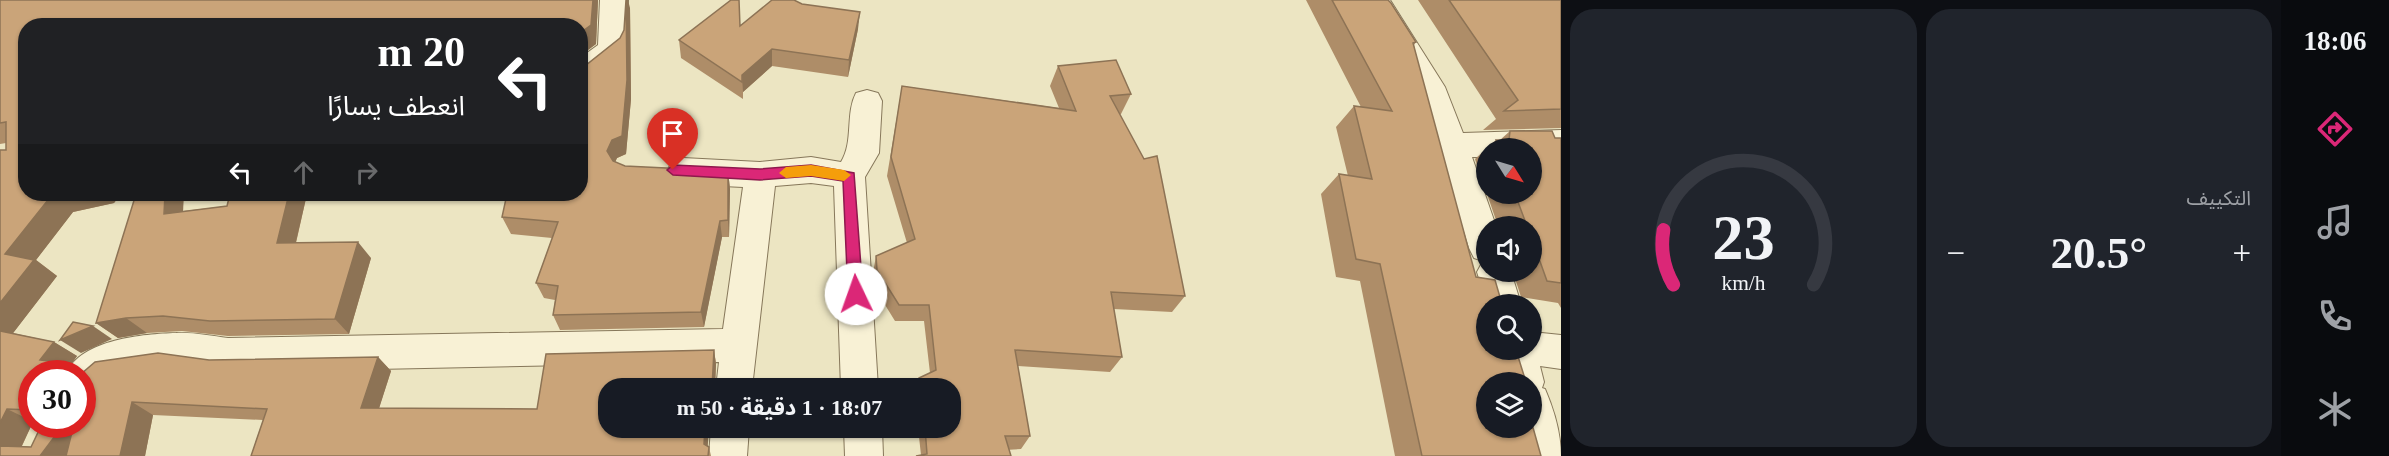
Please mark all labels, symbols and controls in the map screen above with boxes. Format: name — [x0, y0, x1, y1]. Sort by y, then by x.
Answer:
text: 18:06 — [2304, 26, 2367, 56]
text: 20 m — [378, 29, 465, 75]
icon: left — [486, 42, 564, 120]
text: انعطف يسارًا — [327, 91, 465, 121]
pin — [647, 108, 698, 170]
icon: directions — [2314, 108, 2356, 150]
icon: arrive — [656, 117, 689, 150]
north arrow — [1476, 138, 1542, 204]
map controls — [1476, 138, 1542, 438]
icon: left — [224, 156, 257, 189]
icon: ahead — [287, 156, 320, 189]
icon: right — [350, 156, 383, 189]
text: التكييف — [2187, 187, 2251, 209]
icon: music — [2314, 201, 2356, 243]
text: 23 — [1712, 203, 1774, 272]
button: sound — [1476, 216, 1542, 282]
text: 20.5° — [2050, 228, 2147, 278]
text: − — [1947, 235, 1965, 271]
text: + — [2232, 235, 2251, 271]
position arrow — [824, 262, 888, 326]
text: km/h — [1721, 271, 1766, 295]
button: search — [1476, 294, 1542, 360]
icon: phone — [2314, 295, 2356, 337]
speed limit sign: 30 — [18, 360, 96, 438]
button: layers — [1476, 372, 1542, 438]
icon: climate — [2314, 388, 2356, 430]
text: 18:07 · 1 دقيقة · 50 m — [677, 395, 882, 420]

